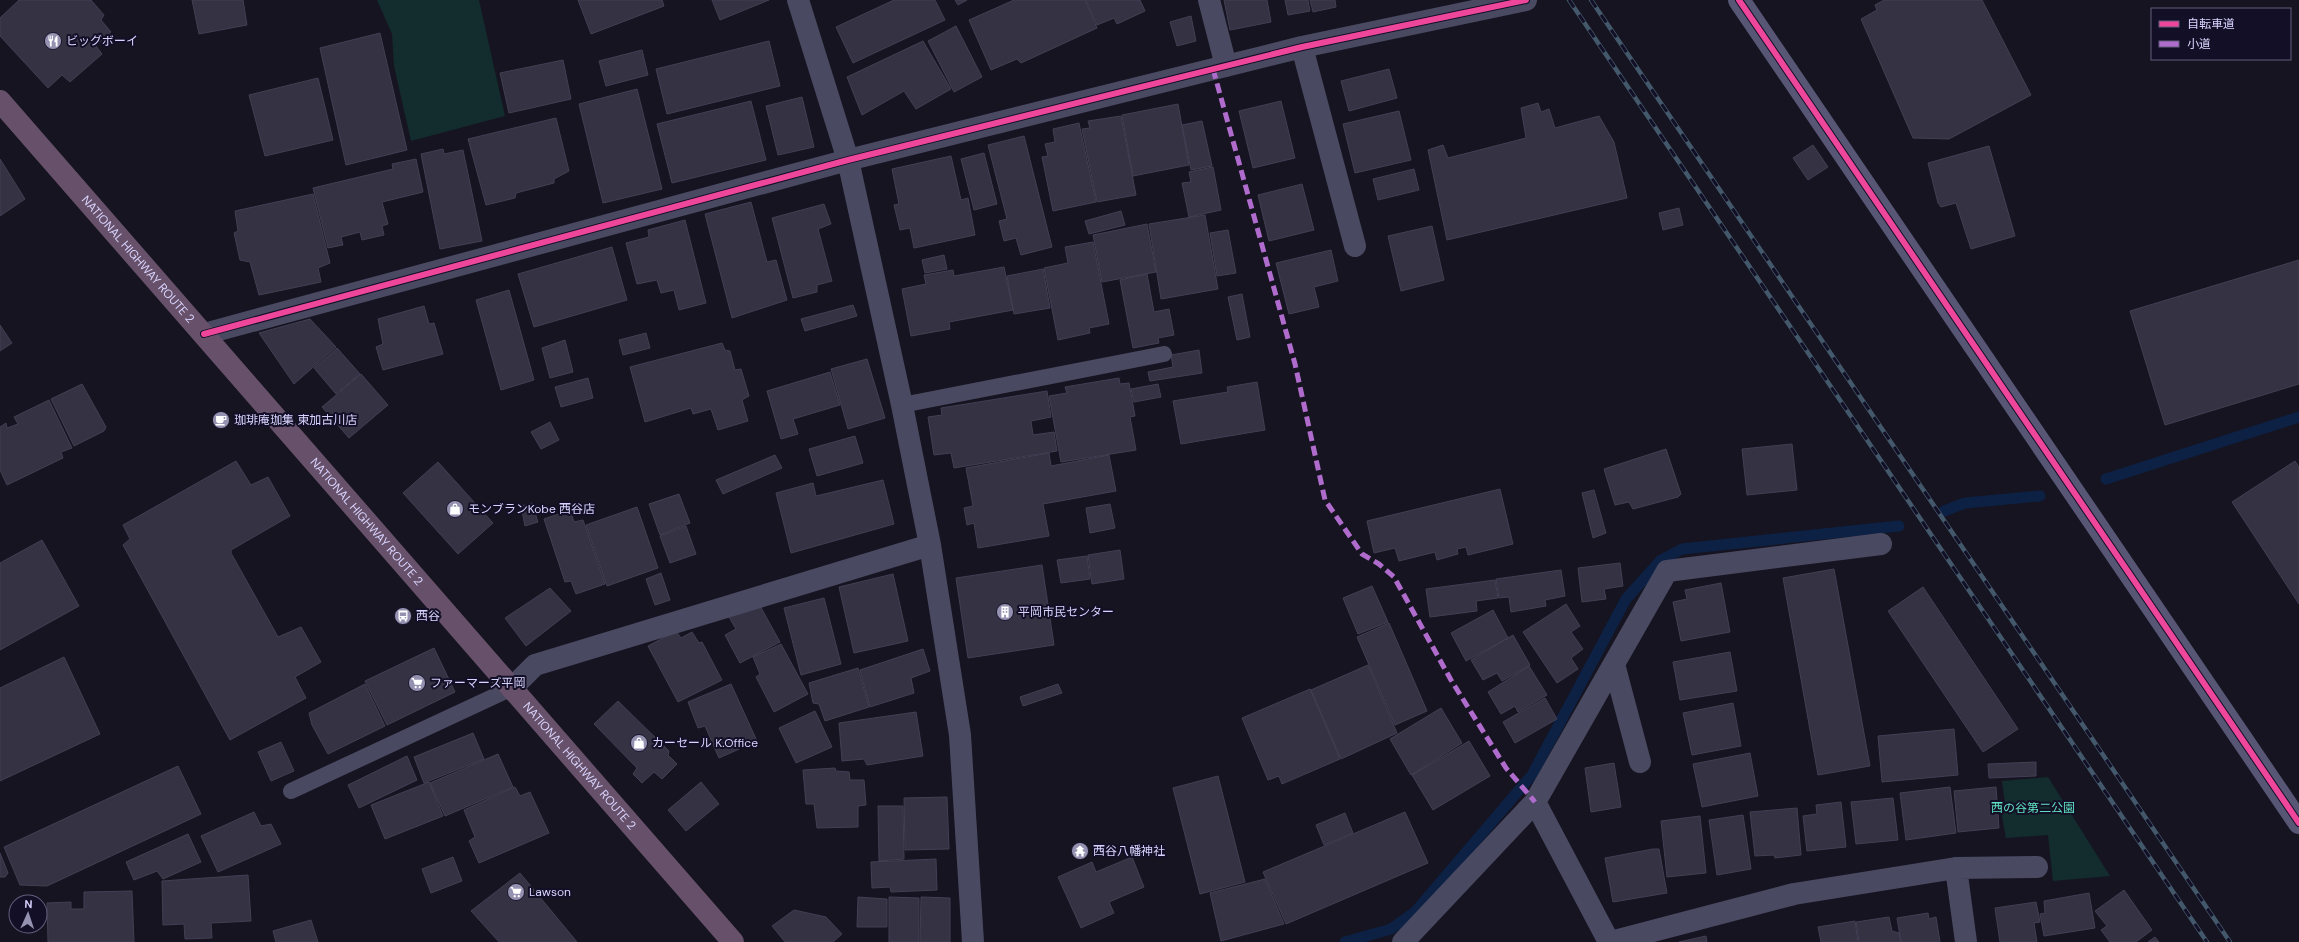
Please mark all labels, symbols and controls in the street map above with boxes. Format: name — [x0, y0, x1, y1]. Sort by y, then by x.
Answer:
legend — [2151, 8, 2291, 60]
text: 自転車道 — [2187, 16, 2235, 32]
restaurant icon: ビッグボーイ — [43, 31, 63, 51]
place label: ビッグボーイ — [66, 33, 138, 49]
text: 小道 — [2187, 36, 2211, 52]
street label: NATIONAL HIGHWAY ROUTE 2 — [78, 192, 198, 327]
cafe icon: 珈琲庵珈集 東加古川店 — [211, 410, 231, 430]
place label: 珈琲庵珈集 東加古川店 — [234, 412, 357, 428]
street label: NATIONAL HIGHWAY ROUTE 2 — [307, 454, 427, 589]
shop icon: モンブランKobe 西谷店 — [445, 499, 465, 519]
place label: モンブランKobe 西谷店 — [468, 501, 595, 517]
building icon: 平岡市民センター — [995, 602, 1015, 622]
place label: 平岡市民センター — [1018, 604, 1114, 620]
bus stop icon: 西谷 — [393, 606, 413, 626]
place label: 西谷 — [416, 608, 440, 624]
supermarket icon: ファーマーズ平岡 — [407, 673, 427, 693]
place label: ファーマーズ平岡 — [430, 675, 525, 691]
street label: NATIONAL HIGHWAY ROUTE 2 — [520, 699, 640, 833]
shop icon: カーセール K.Office — [629, 733, 649, 753]
place label: カーセール K.Office — [652, 735, 758, 751]
park label: 西の谷第二公園 — [1991, 800, 2075, 816]
temple icon: 西谷八幡神社 — [1070, 841, 1090, 861]
place label: 西谷八幡神社 — [1093, 843, 1165, 859]
supermarket icon: Lawson — [506, 882, 526, 902]
place label: Lawson — [529, 884, 571, 900]
north arrow — [8, 894, 48, 934]
text: N — [24, 897, 33, 911]

